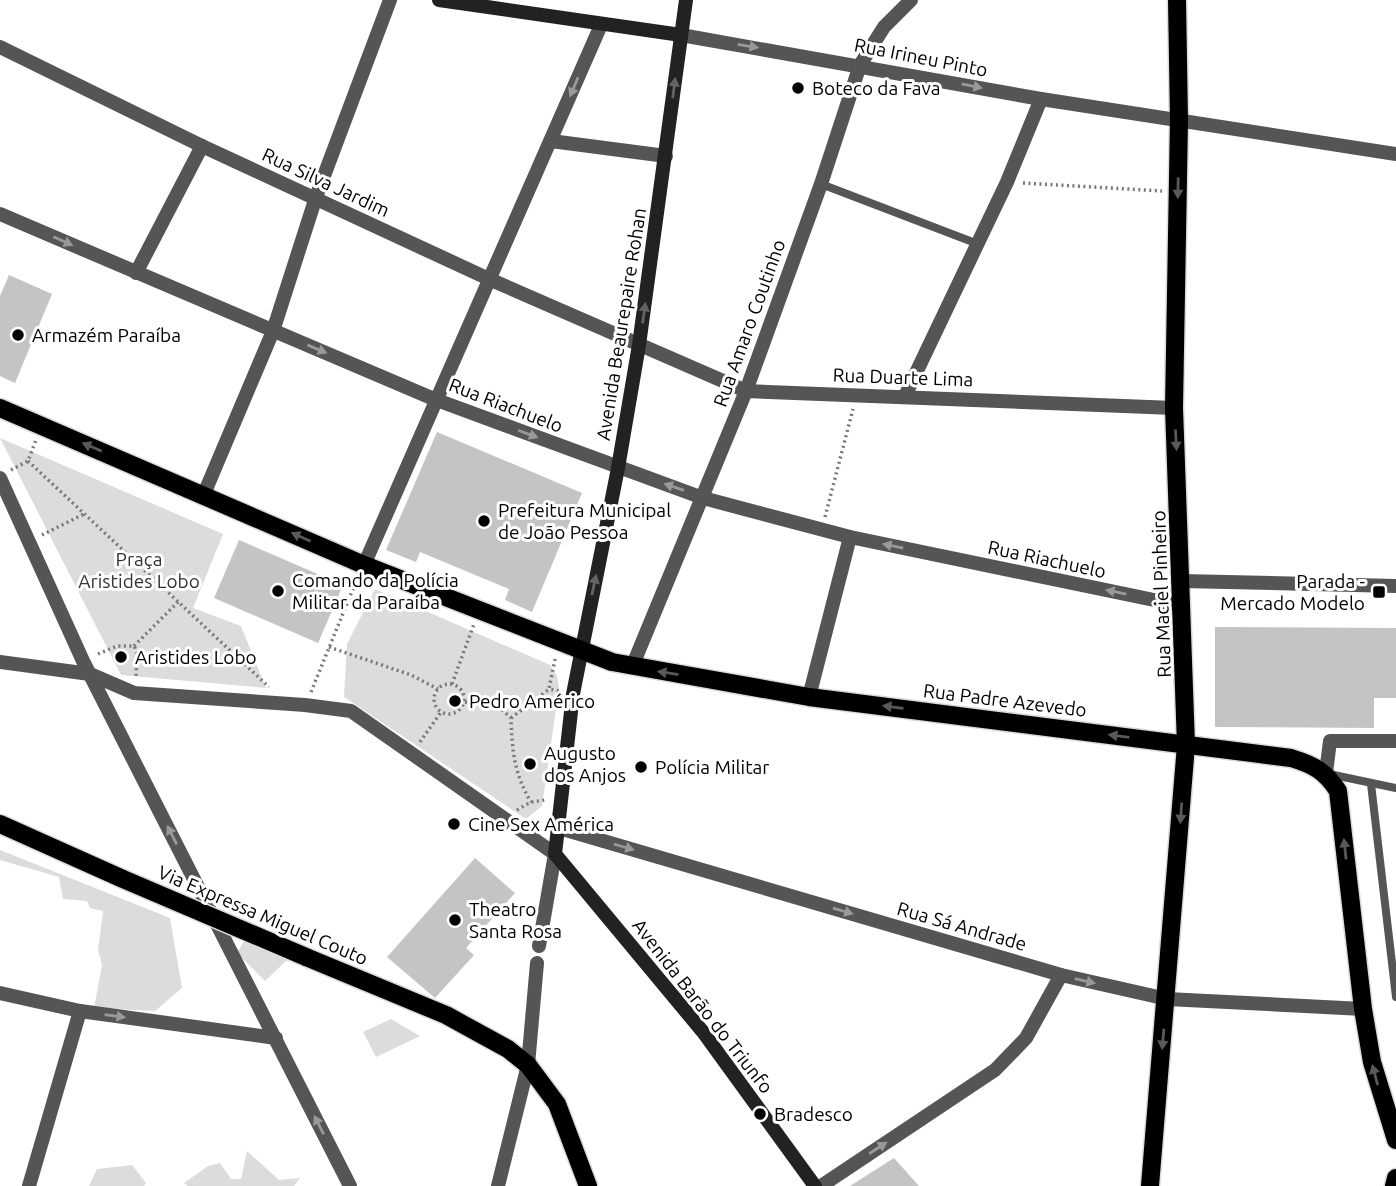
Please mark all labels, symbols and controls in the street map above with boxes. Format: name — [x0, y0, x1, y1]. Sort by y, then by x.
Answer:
street label: Rua Irineu Pinto — [852, 33, 990, 81]
one-way arrow — [737, 41, 759, 52]
one-way arrow — [568, 77, 580, 97]
one-way arrow — [669, 77, 680, 99]
place label: Boteco da Fava — [812, 77, 941, 99]
marker: Boteco da Fava — [790, 80, 806, 96]
one-way arrow — [961, 81, 983, 92]
street label: Rua Silva Jardim — [259, 143, 393, 221]
one-way arrow — [1172, 178, 1184, 200]
street label: Avenida Beaurepaire Rohan — [592, 206, 650, 442]
one-way arrow — [52, 236, 73, 247]
street label: Rua Amaro Coutinho — [708, 236, 790, 410]
one-way arrow — [639, 302, 650, 324]
place label: Armazém Paraíba — [32, 324, 181, 346]
marker: Armazém Paraíba — [10, 327, 26, 343]
one-way arrow — [307, 344, 328, 355]
street label: Rua Duarte Lima — [832, 364, 974, 390]
street label: Rua Riachuelo — [446, 373, 566, 437]
one-way arrow — [517, 429, 538, 440]
one-way arrow — [1170, 429, 1181, 451]
one-way arrow — [82, 441, 102, 453]
one-way arrow — [663, 481, 684, 492]
place label: Prefeitura Municipal de João Pessoa — [498, 499, 671, 543]
street label: Rua Maciel Pinheiro — [1147, 510, 1175, 678]
marker: Prefeitura Municipal de João Pessoa — [476, 513, 492, 529]
one-way arrow — [291, 531, 311, 543]
street label: Rua Riachuelo — [986, 536, 1108, 582]
one-way arrow — [882, 541, 904, 552]
park label: Praça Aristides Lobo — [78, 548, 200, 592]
place label: Comando da Polícia Militar da Paraíba — [292, 569, 459, 613]
place label: Parada - Mercado Modelo — [1220, 570, 1365, 614]
one-way arrow — [588, 574, 599, 596]
marker: Comando da Polícia Militar da Paraíba — [270, 583, 286, 599]
marker: Parada - Mercado Modelo — [1371, 584, 1387, 600]
one-way arrow — [1105, 587, 1127, 598]
place label: Aristides Lobo — [135, 646, 257, 668]
marker: Aristides Lobo — [113, 649, 129, 665]
one-way arrow — [657, 667, 679, 678]
street label: Rua Padre Azevedo — [922, 679, 1088, 721]
place label: Pedro Américo — [469, 690, 595, 712]
marker: Pedro Américo — [447, 693, 463, 709]
one-way arrow — [882, 702, 904, 713]
one-way arrow — [1107, 730, 1129, 741]
place label: Augusto dos Anjos — [544, 742, 626, 786]
marker: Augusto dos Anjos — [522, 756, 538, 772]
place label: Polícia Militar — [655, 756, 770, 778]
marker: Polícia Militar — [633, 759, 649, 775]
one-way arrow — [1175, 802, 1186, 824]
place label: Cine Sex América — [468, 813, 614, 835]
marker: Cine Sex América — [446, 816, 462, 832]
one-way arrow — [166, 825, 177, 845]
one-way arrow — [1339, 838, 1350, 860]
one-way arrow — [614, 843, 635, 853]
street label: Via Expressa Miguel Couto — [155, 861, 371, 969]
street label: Rua Sá Andrade — [895, 897, 1029, 955]
place label: Theatro Santa Rosa — [469, 898, 562, 942]
one-way arrow — [832, 907, 853, 917]
marker: Theatro Santa Rosa — [447, 912, 463, 928]
street label: Avenida Barão do Triunfo — [628, 914, 778, 1098]
one-way arrow — [1074, 976, 1096, 987]
one-way arrow — [104, 1010, 126, 1021]
one-way arrow — [1157, 1029, 1168, 1051]
one-way arrow — [1370, 1064, 1380, 1085]
place label: Bradesco — [774, 1103, 853, 1125]
marker: Bradesco — [752, 1106, 768, 1122]
one-way arrow — [314, 1115, 325, 1135]
one-way arrow — [869, 1142, 888, 1155]

